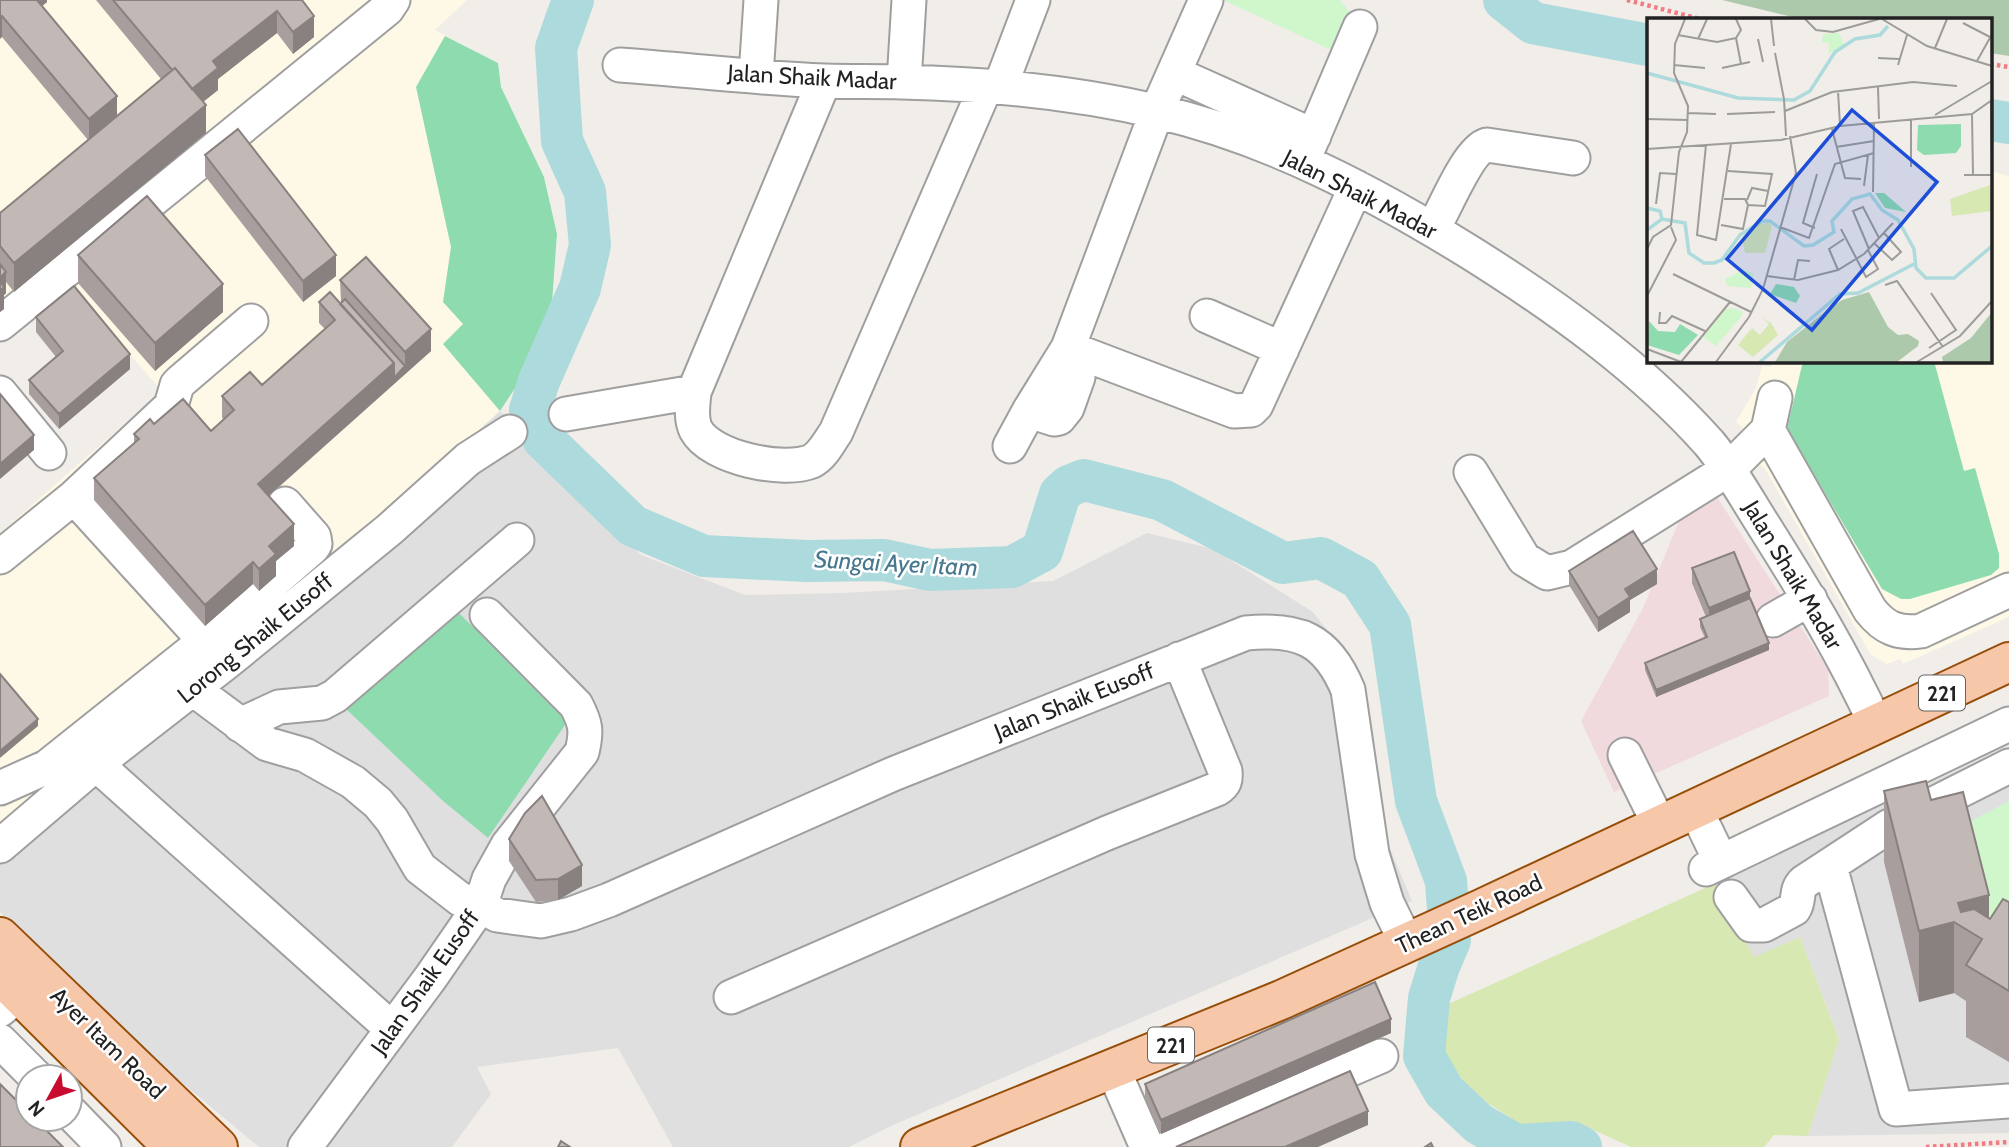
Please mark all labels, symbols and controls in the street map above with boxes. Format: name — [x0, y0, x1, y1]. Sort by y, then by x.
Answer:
inset map — [1647, 18, 1992, 362]
street label: Jalan Shaik Madar — [726, 59, 898, 95]
street label: Jalan Shaik Madar — [1277, 143, 1442, 245]
street label: Jalan Shaik Madar — [1737, 495, 1849, 655]
water label: Sungai Ayer Itam — [814, 544, 978, 582]
street label: Lorong Shaik Eusoff — [172, 567, 339, 709]
street label: Jalan Shaik Eusoff — [989, 656, 1158, 746]
road number: 221 — [1919, 676, 1965, 710]
street label: Thean Teik Road — [1392, 868, 1546, 960]
street label: Jalan Shaik Eusoff — [364, 904, 485, 1060]
street label: Ayer Itam Road — [45, 981, 171, 1105]
road number: 221 — [1148, 1028, 1194, 1062]
north arrow — [14, 1063, 84, 1133]
text: N — [23, 1096, 49, 1121]

